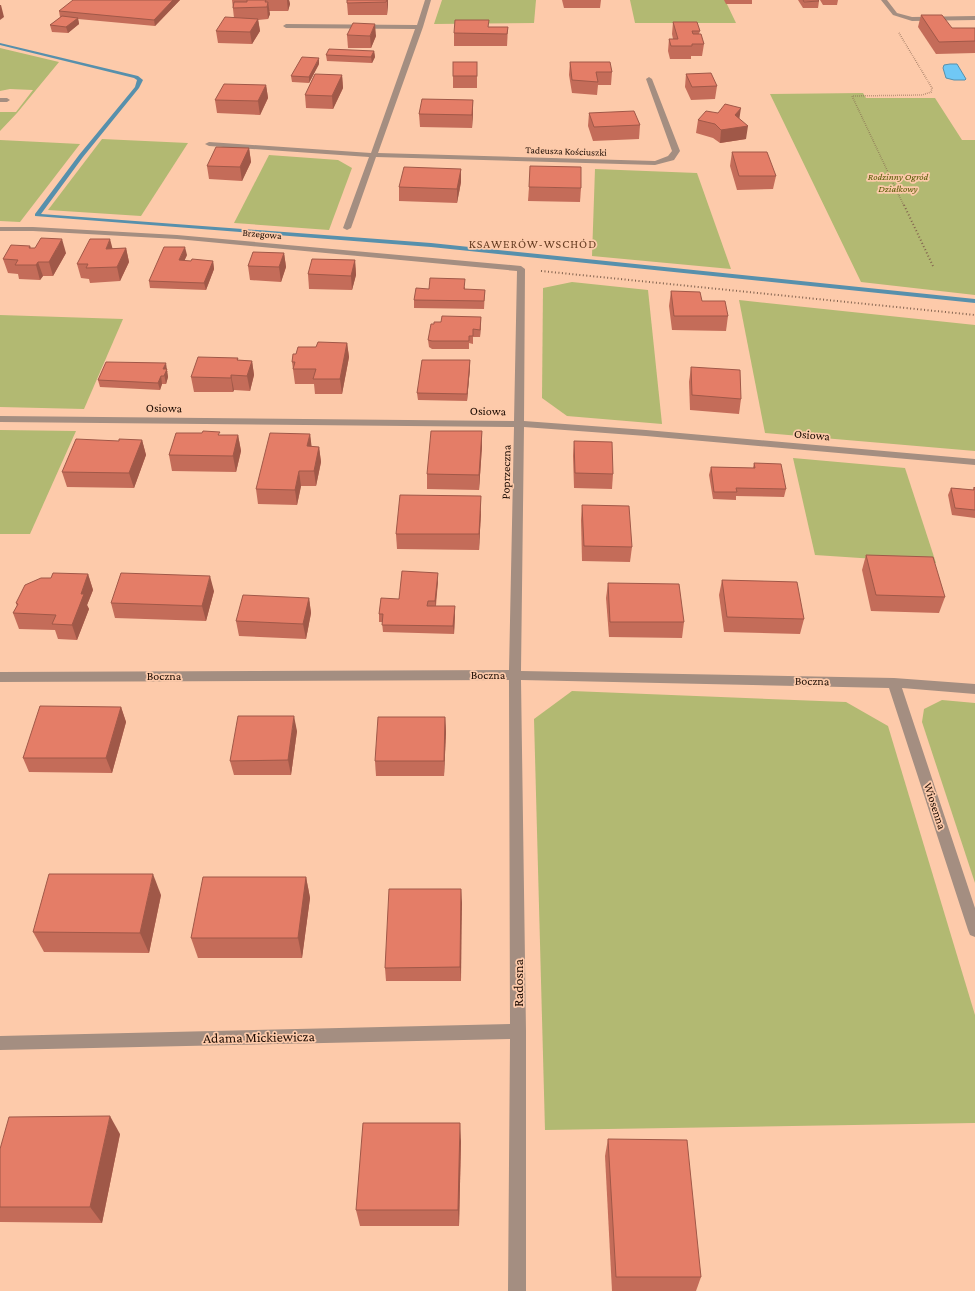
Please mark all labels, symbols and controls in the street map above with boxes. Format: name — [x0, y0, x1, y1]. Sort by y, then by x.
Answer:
street label: Tadeusza Kościuszki — [525, 144, 607, 158]
park label: Rodzinny Ogród Działkowy — [868, 171, 929, 194]
street label: Brzegowa — [242, 227, 282, 241]
district label: KSAWERÓW-WSCHÓD — [469, 237, 597, 251]
street label: Osiowa — [146, 401, 183, 415]
street label: Osiowa — [470, 404, 507, 418]
street label: Osiowa — [793, 426, 831, 444]
street label: Poprzeczna — [499, 444, 513, 499]
street label: Boczna — [471, 668, 506, 682]
street label: Boczna — [147, 669, 182, 683]
street label: Boczna — [795, 674, 830, 688]
street label: Wiosenna — [921, 781, 949, 832]
street label: Radosna — [510, 959, 526, 1007]
street label: Adama Mickiewicza — [203, 1028, 316, 1046]

